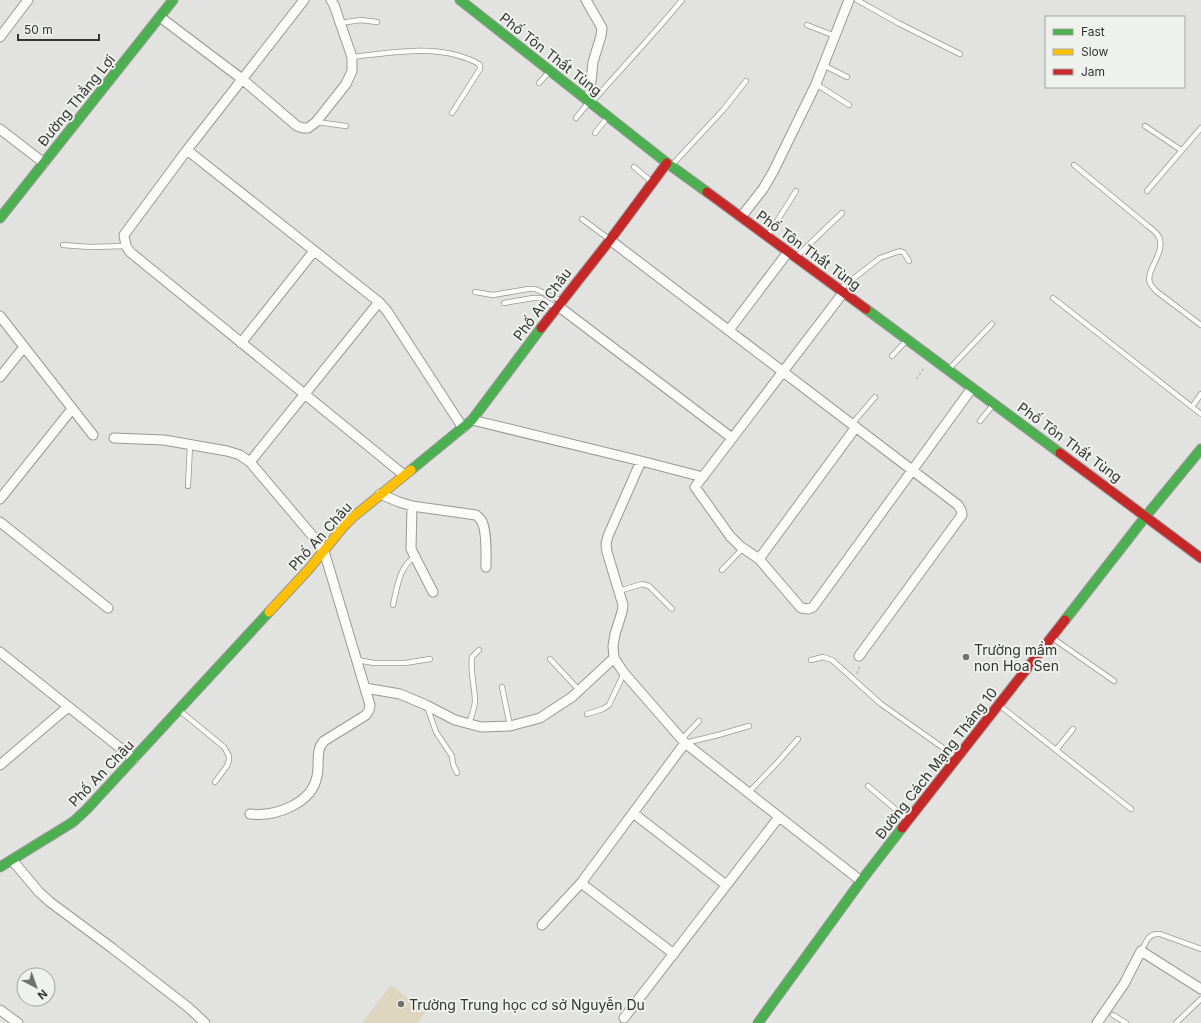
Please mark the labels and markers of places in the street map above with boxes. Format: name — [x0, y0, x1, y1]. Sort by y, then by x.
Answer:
place label: Trường mầm non Hoa Sen — [974, 641, 1059, 674]
marker: Trường mầm non Hoa Sen — [961, 652, 971, 662]
place label: Trường Trung học cơ sở Nguyễn Du — [409, 996, 645, 1013]
marker: Trường Trung học cơ sở Nguyễn Du — [396, 999, 406, 1009]

